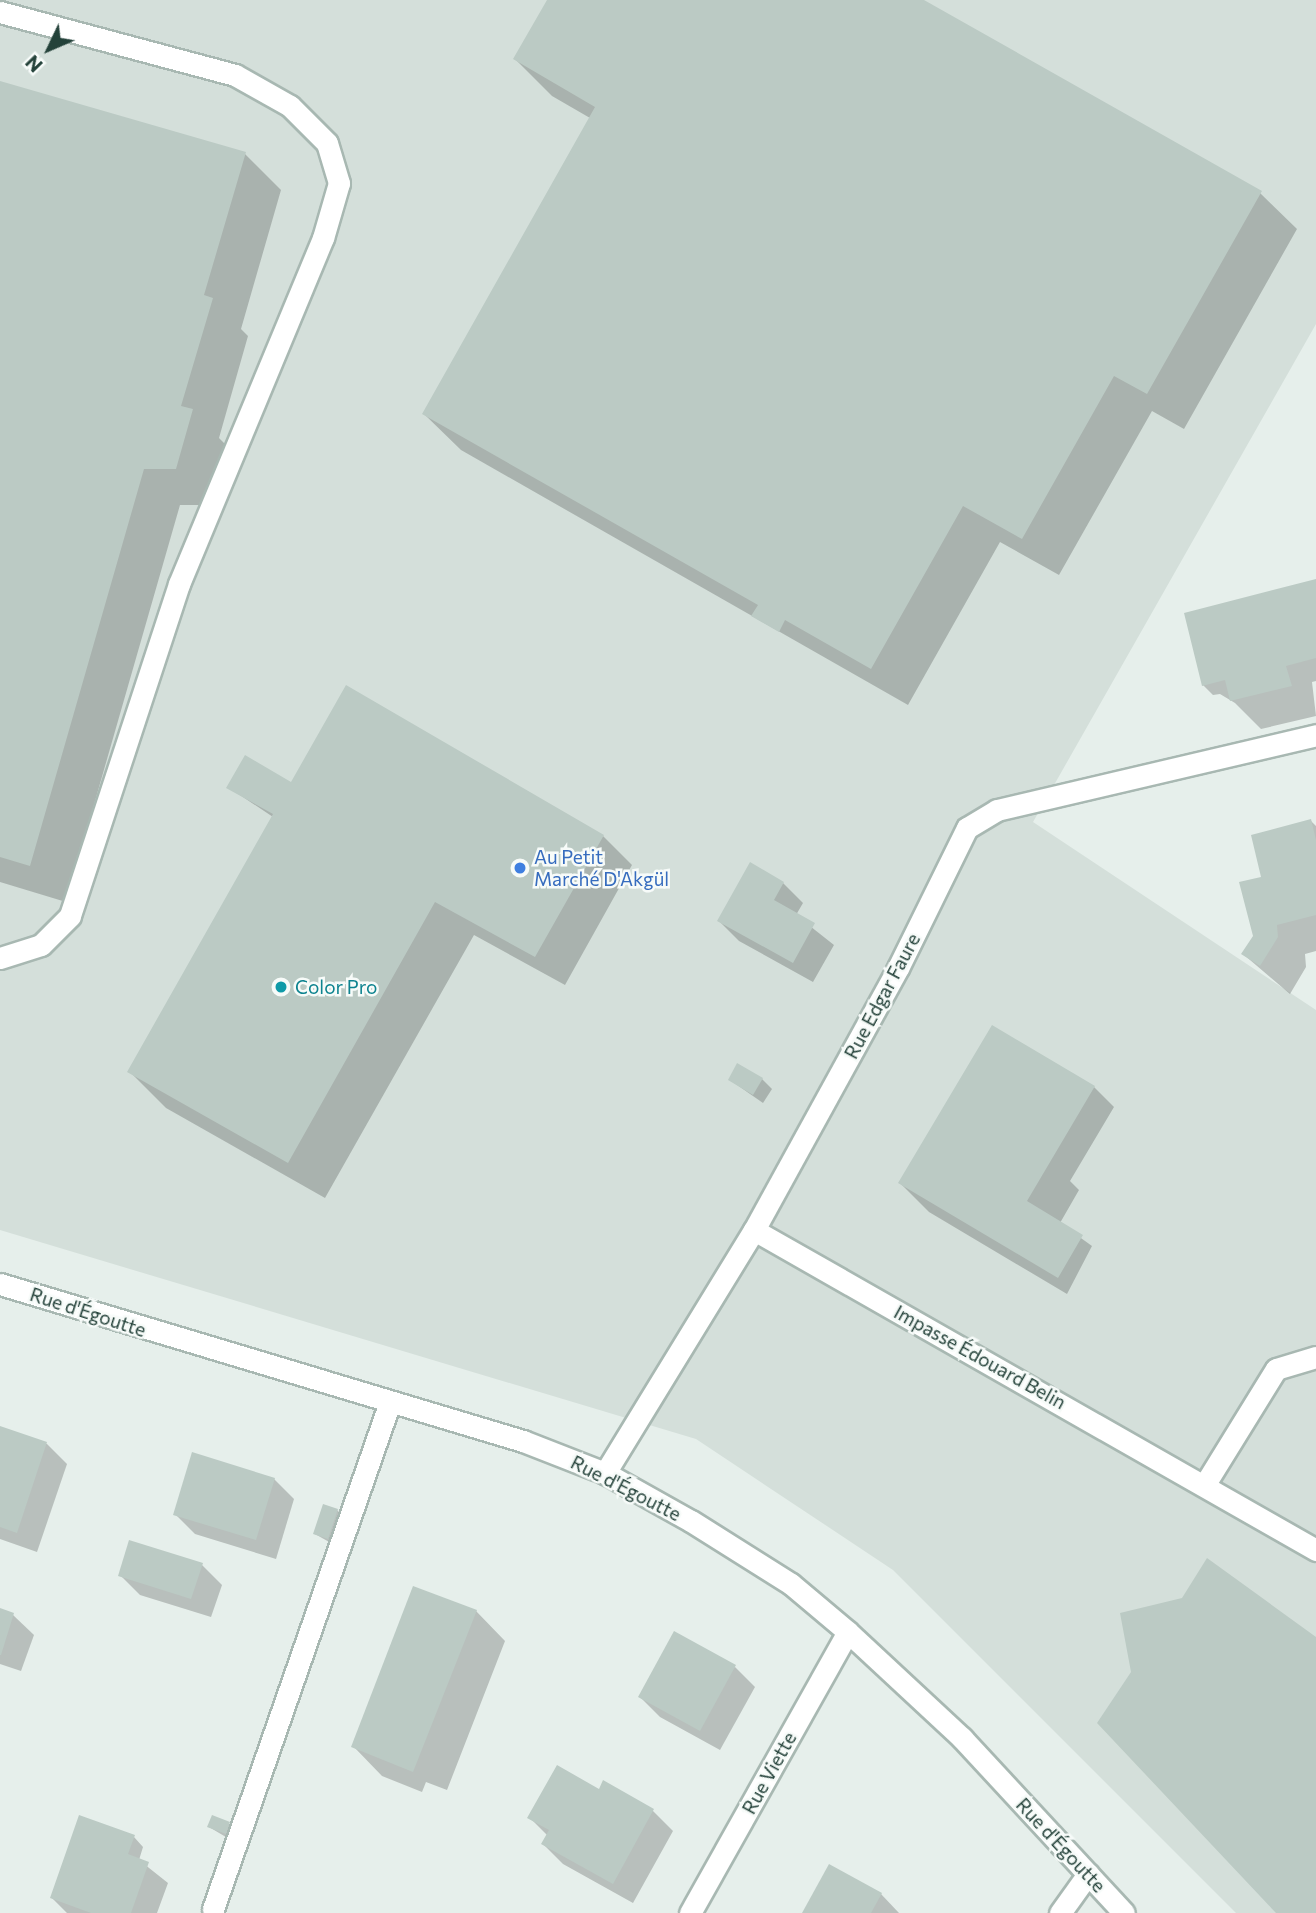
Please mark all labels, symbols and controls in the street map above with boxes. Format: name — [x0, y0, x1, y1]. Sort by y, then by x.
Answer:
north arrow — [14, 14, 84, 84]
text: N — [20, 51, 47, 77]
place label: Au Petit Marché D'Akgül — [534, 846, 669, 890]
marker: Au Petit Marché D'Akgül — [512, 860, 528, 876]
street label: Rue Edgar Faure — [839, 929, 925, 1063]
place label: Color Pro — [295, 976, 377, 998]
marker: Color Pro — [273, 979, 289, 995]
street label: Rue d'Égoutte — [27, 1283, 149, 1341]
street label: Impasse Édouard Belin — [890, 1300, 1070, 1414]
street label: Rue d'Égoutte — [567, 1450, 685, 1526]
street label: Rue Viette — [737, 1728, 801, 1818]
street label: Rue d'Égoutte — [1012, 1793, 1110, 1897]

